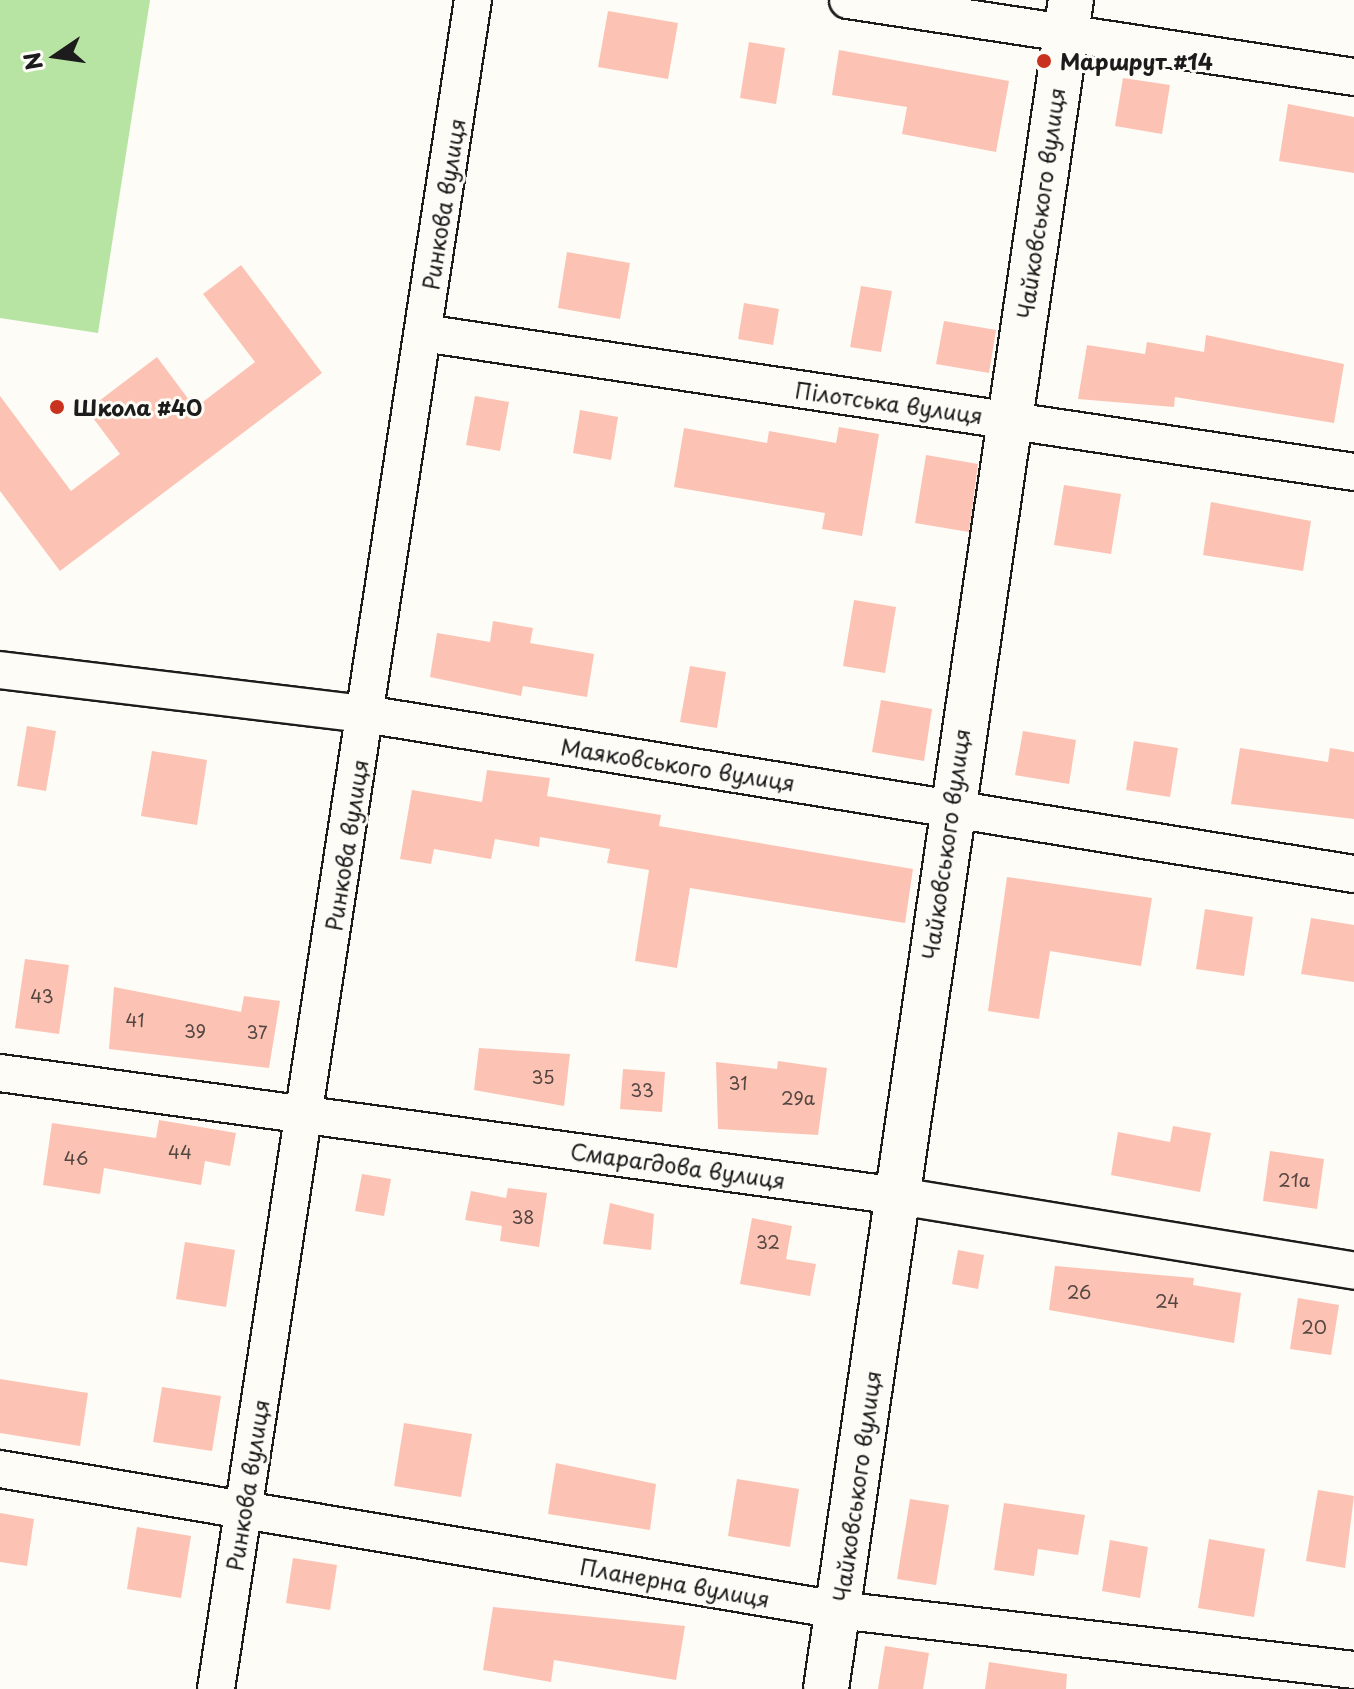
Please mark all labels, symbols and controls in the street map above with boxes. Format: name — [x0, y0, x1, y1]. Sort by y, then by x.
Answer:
north arrow — [16, 16, 96, 96]
place label: Маршрут #14 — [1060, 48, 1213, 74]
text: N — [14, 49, 50, 74]
marker: Маршрут #14 — [1035, 52, 1053, 70]
street label: Чайковського вулиця — [1011, 85, 1069, 321]
street label: Ринкова вулиця — [416, 116, 470, 292]
street label: Пілотська вулиця — [793, 376, 985, 428]
place label: Школа #40 — [73, 394, 203, 420]
marker: Школа #40 — [48, 398, 66, 416]
street label: Чайковського вулиця — [916, 726, 974, 962]
street label: Маяковського вулиця — [559, 732, 797, 796]
street label: Ринкова вулиця — [319, 757, 373, 933]
house number: 43 — [30, 985, 54, 1007]
house number: 41 — [126, 1009, 144, 1031]
house number: 39 — [184, 1020, 206, 1042]
house number: 37 — [246, 1021, 268, 1043]
house number: 35 — [531, 1066, 555, 1088]
house number: 31 — [729, 1072, 747, 1094]
house number: 33 — [630, 1079, 654, 1101]
house number: 29а — [781, 1087, 815, 1109]
street label: Смарагдова вулиця — [568, 1137, 788, 1193]
house number: 44 — [168, 1141, 192, 1163]
house number: 46 — [64, 1147, 88, 1169]
house number: 21а — [1278, 1169, 1310, 1191]
house number: 38 — [511, 1206, 535, 1228]
house number: 32 — [756, 1231, 780, 1253]
house number: 26 — [1067, 1281, 1091, 1303]
house number: 24 — [1155, 1290, 1179, 1312]
house number: 20 — [1301, 1316, 1327, 1338]
street label: Чайковського вулиця — [827, 1368, 885, 1604]
street label: Ринкова вулиця — [220, 1397, 274, 1573]
street label: Планерна вулиця — [578, 1552, 772, 1612]

